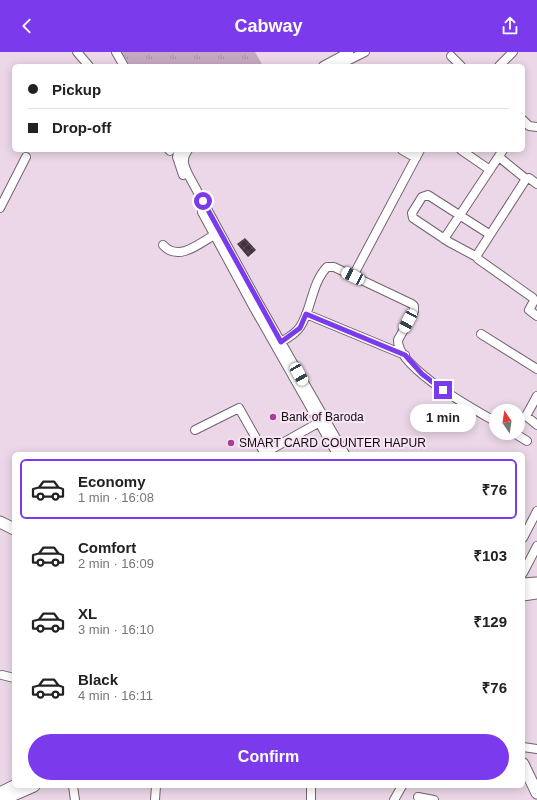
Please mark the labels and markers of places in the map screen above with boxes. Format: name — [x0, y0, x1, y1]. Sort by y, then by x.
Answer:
place label: Bank of Baroda — [281, 410, 364, 424]
marker: Bank of Baroda — [268, 412, 278, 422]
place label: SMART CARD COUNTER HAPUR — [239, 436, 426, 450]
marker: SMART CARD COUNTER HAPUR — [226, 438, 236, 448]

